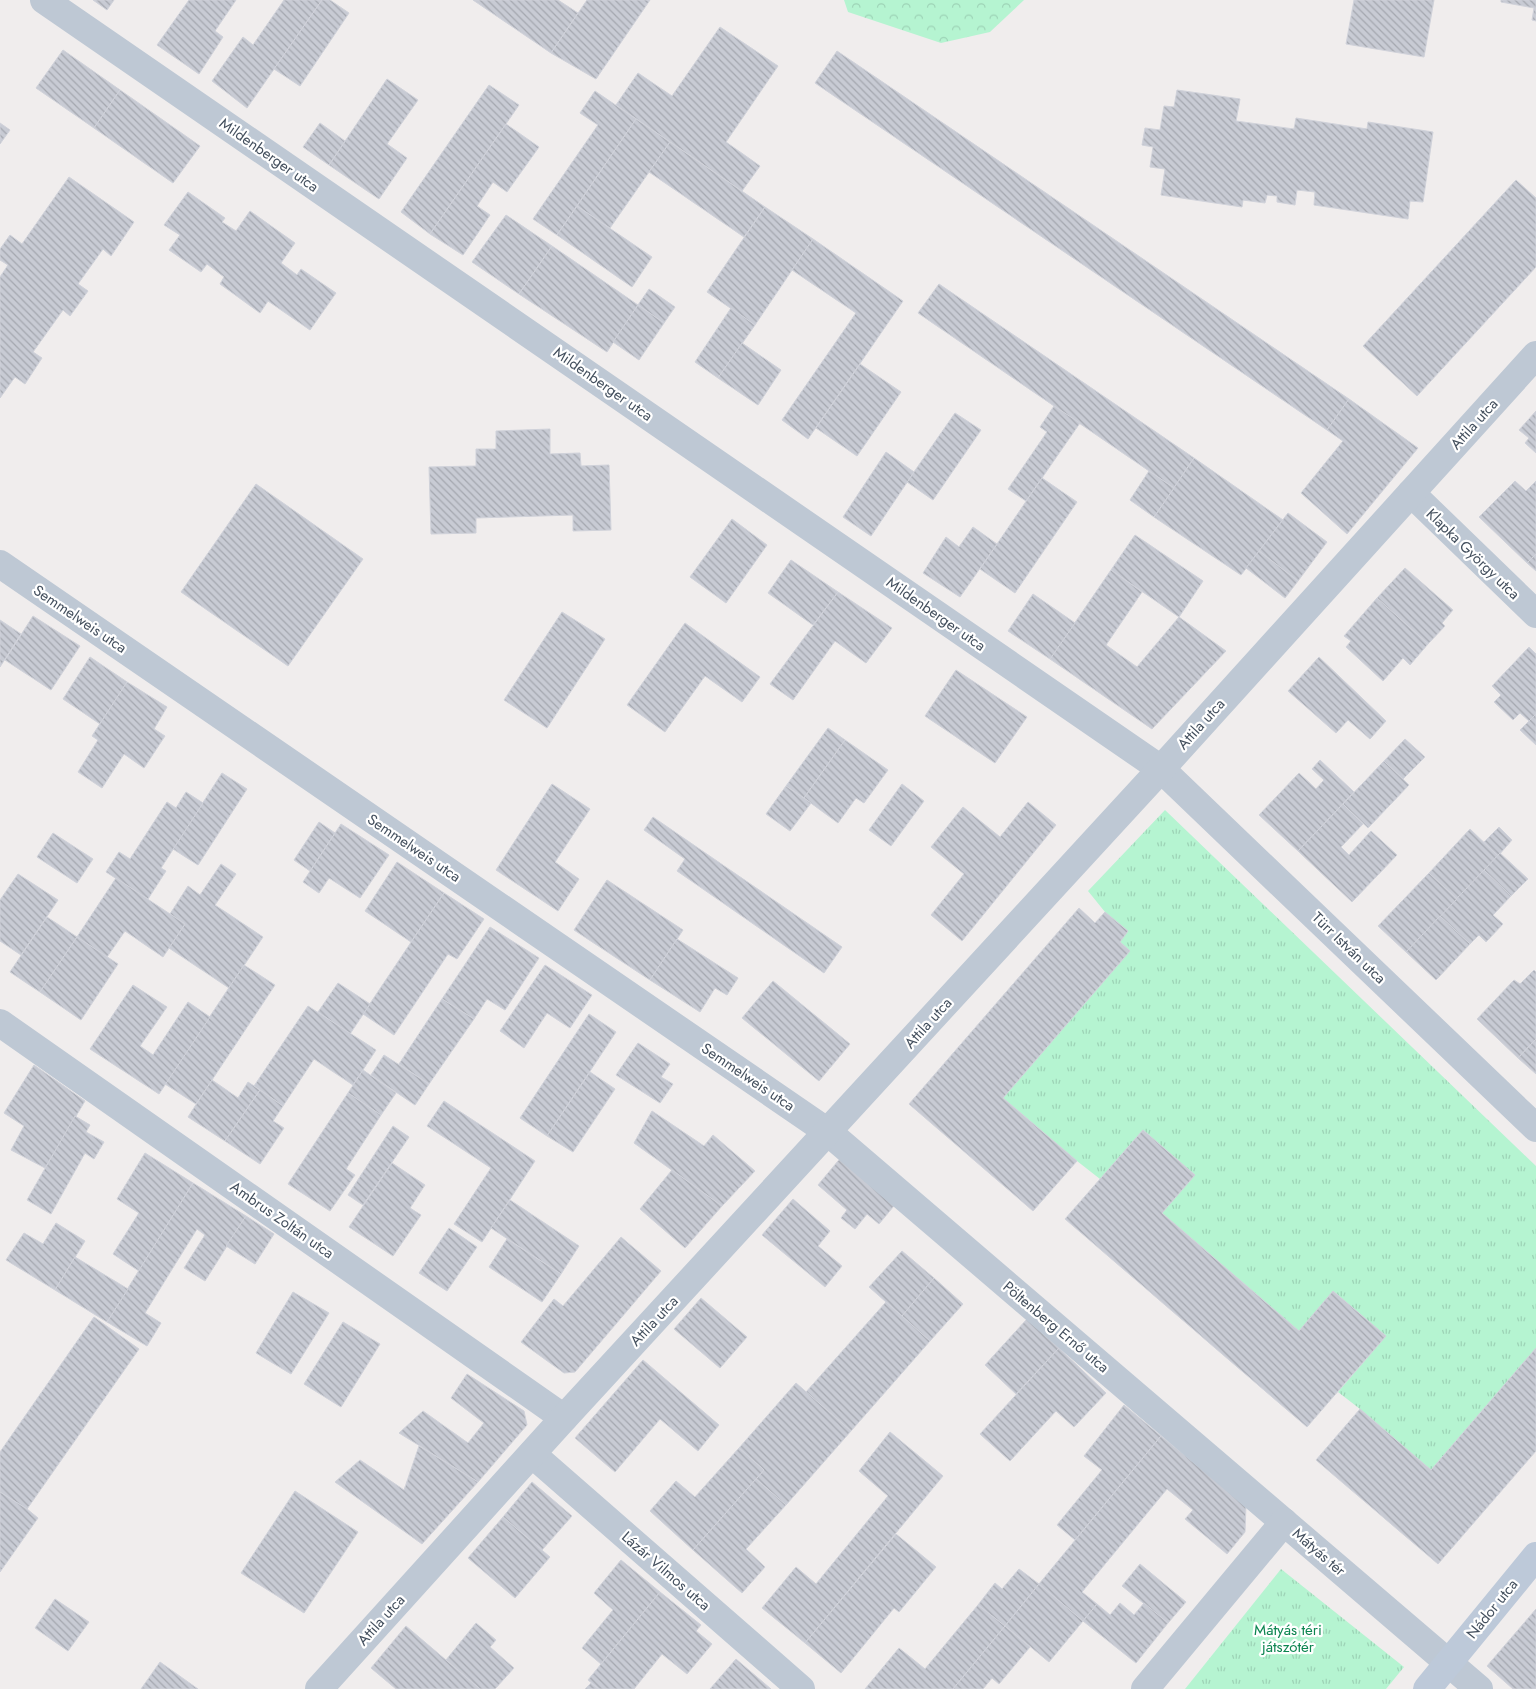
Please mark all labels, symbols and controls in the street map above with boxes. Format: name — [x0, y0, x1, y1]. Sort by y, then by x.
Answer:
street label: Mildenberger utca — [215, 113, 323, 197]
street label: Mildenberger utca — [549, 342, 657, 426]
street label: Attila utca — [1445, 394, 1503, 454]
street label: Klapka György utca — [1421, 503, 1525, 605]
street label: Mildenberger utca — [882, 572, 990, 656]
street label: Semmelweis utca — [29, 580, 131, 658]
street label: Attila utca — [1172, 694, 1230, 754]
street label: Semmelweis utca — [363, 809, 465, 887]
street label: Türr István utca — [1307, 907, 1391, 989]
street label: Attila utca — [899, 993, 957, 1053]
street label: Semmelweis utca — [697, 1038, 799, 1116]
street label: Ambrus Zoltán utca — [226, 1176, 338, 1264]
street label: Pöltenberg Ernő utca — [998, 1276, 1114, 1378]
street label: Attila utca — [625, 1291, 683, 1351]
street label: Mátyás tér — [1288, 1523, 1351, 1582]
street label: Lázár Vilmos utca — [617, 1526, 715, 1616]
street label: Nádor utca — [1461, 1574, 1523, 1644]
street label: Attila utca — [352, 1590, 410, 1650]
park label: Mátyás téri játszótér — [1254, 1619, 1322, 1658]

